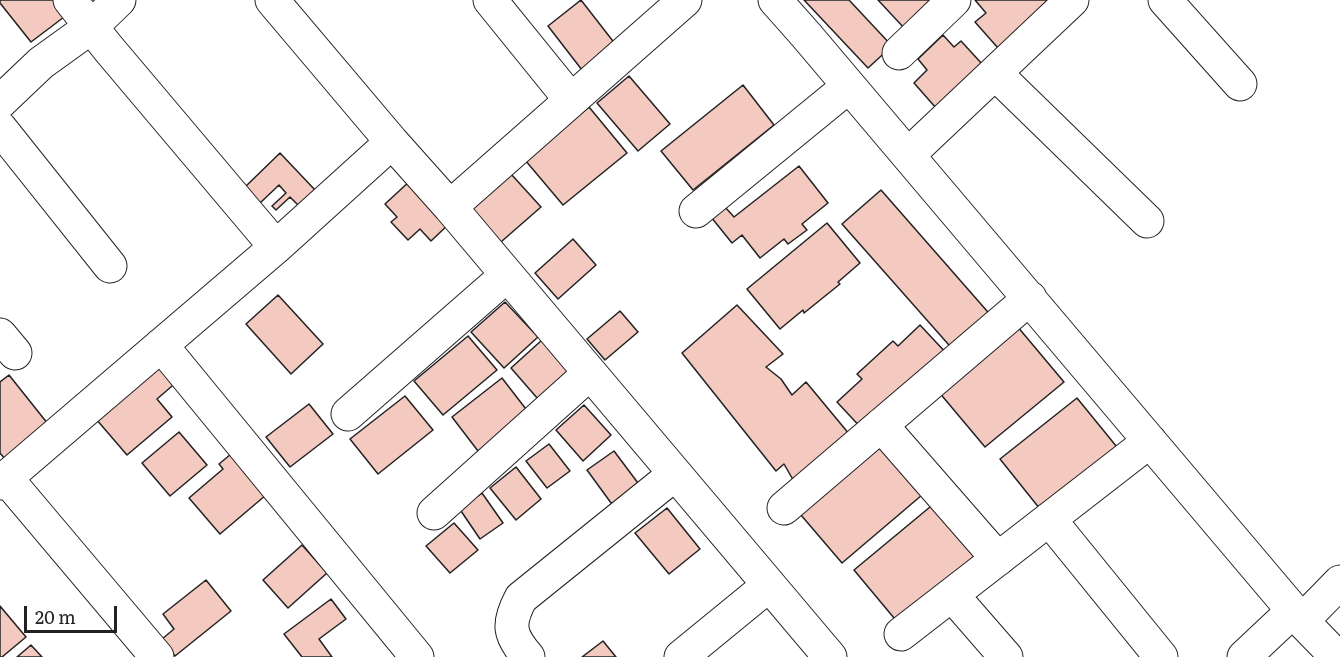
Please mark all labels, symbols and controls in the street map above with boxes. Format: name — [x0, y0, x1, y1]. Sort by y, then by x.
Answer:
scale bar — [27, 594, 120, 632]
text: 20 m — [35, 603, 76, 630]

